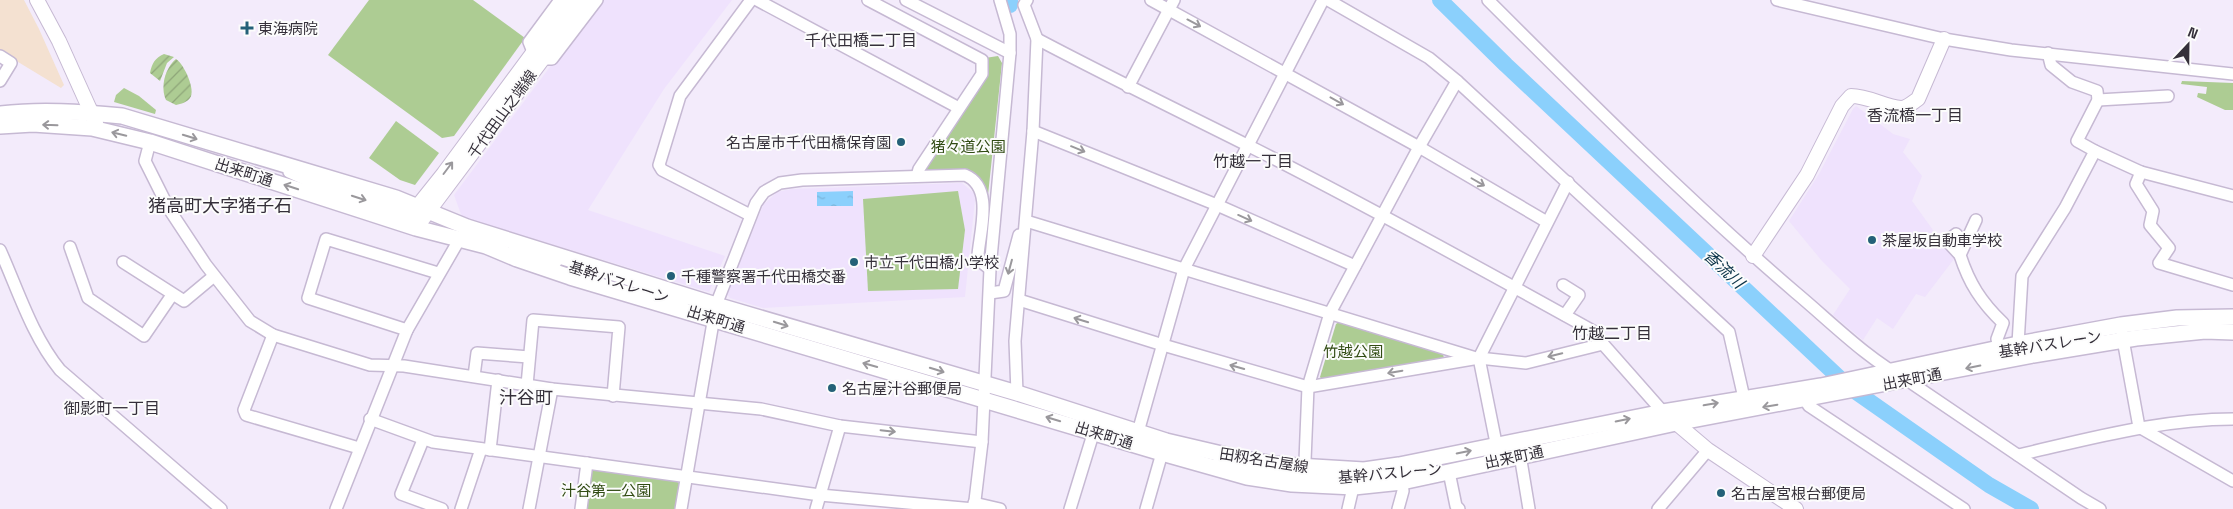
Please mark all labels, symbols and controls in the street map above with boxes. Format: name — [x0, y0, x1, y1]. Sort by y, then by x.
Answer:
place label: 東海病院 — [258, 19, 318, 38]
one-way arrow — [1186, 19, 1201, 28]
north arrow — [2163, 20, 2213, 70]
marker: 東海病院 — [240, 21, 254, 35]
text: N — [2185, 23, 2201, 43]
district label: 千代田橋二丁目 — [805, 30, 917, 51]
street label: 千代田山之端線 — [463, 66, 541, 162]
one-way arrow — [1329, 96, 1344, 106]
district label: 香流橋一丁目 — [1867, 105, 1963, 126]
one-way arrow — [42, 120, 58, 130]
one-way arrow — [111, 129, 127, 138]
one-way arrow — [181, 133, 197, 142]
place label: 名古屋市千代田橋保育園 — [726, 133, 891, 152]
marker: 名古屋市千代田橋保育園 — [895, 136, 907, 148]
park label: 猪々道公園 — [930, 137, 1006, 156]
one-way arrow — [1070, 145, 1085, 154]
district label: 竹越一丁目 — [1213, 151, 1293, 172]
street label: 出来町通 — [213, 154, 275, 190]
one-way arrow — [443, 161, 453, 175]
one-way arrow — [1470, 177, 1485, 187]
one-way arrow — [283, 182, 299, 191]
one-way arrow — [351, 193, 367, 203]
district label: 猪高町大字猪子石 — [148, 194, 292, 217]
one-way arrow — [1237, 213, 1252, 223]
place label: 茶屋坂自動車学校 — [1882, 231, 2002, 250]
marker: 茶屋坂自動車学校 — [1866, 234, 1878, 246]
water label: 香流川 — [1699, 245, 1750, 294]
place label: 市立千代田橋小学校 — [864, 253, 999, 272]
marker: 市立千代田橋小学校 — [848, 256, 860, 268]
street label: 基幹バスレーン — [566, 257, 672, 307]
one-way arrow — [1005, 259, 1015, 275]
place label: 千種警察署千代田橋交番 — [681, 267, 846, 286]
marker: 千種警察署千代田橋交番 — [665, 270, 677, 282]
street label: 出来町通 — [685, 301, 747, 337]
one-way arrow — [1074, 314, 1090, 324]
one-way arrow — [773, 320, 789, 330]
district label: 竹越二丁目 — [1572, 323, 1652, 344]
street label: 基幹バスレーン — [1997, 326, 2103, 362]
park label: 竹越公園 — [1323, 342, 1383, 361]
one-way arrow — [1548, 351, 1564, 360]
one-way arrow — [863, 359, 879, 369]
one-way arrow — [1229, 361, 1245, 371]
one-way arrow — [1965, 363, 1981, 372]
street label: 出来町通 — [1881, 364, 1943, 394]
one-way arrow — [928, 366, 944, 376]
one-way arrow — [1387, 368, 1403, 378]
place label: 名古屋汁谷郵便局 — [842, 379, 962, 398]
marker: 名古屋汁谷郵便局 — [826, 382, 838, 394]
district label: 汁谷町 — [499, 386, 553, 409]
district label: 御影町一丁目 — [64, 398, 160, 419]
one-way arrow — [1703, 398, 1719, 408]
one-way arrow — [1762, 402, 1778, 412]
one-way arrow — [1045, 414, 1061, 424]
one-way arrow — [1615, 415, 1631, 425]
street label: 出来町通 — [1073, 417, 1135, 453]
one-way arrow — [880, 426, 896, 436]
street label: 出来町通 — [1483, 441, 1545, 473]
street label: 田籾名古屋線 — [1218, 444, 1310, 476]
one-way arrow — [1456, 447, 1472, 457]
street label: 基幹バスレーン — [1337, 459, 1443, 487]
park label: 汁谷第一公園 — [561, 481, 651, 500]
place label: 名古屋宮根台郵便局 — [1731, 484, 1866, 503]
marker: 名古屋宮根台郵便局 — [1715, 487, 1727, 499]

